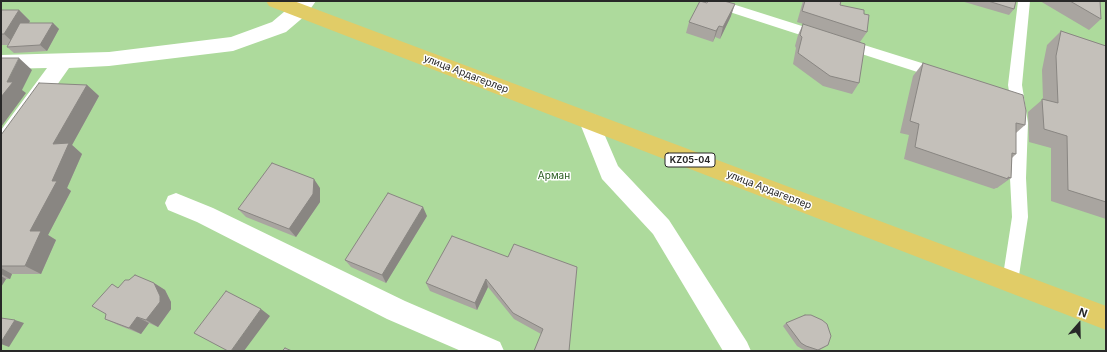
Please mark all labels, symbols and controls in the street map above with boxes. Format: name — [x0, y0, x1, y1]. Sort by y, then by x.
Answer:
street label: улица Ардагерлер — [422, 52, 510, 96]
road number: KZ05-04 — [665, 153, 715, 167]
street label: улица Ардагерлер — [725, 168, 813, 212]
park label: Арман — [538, 170, 570, 182]
north arrow — [1059, 304, 1099, 344]
text: N — [1077, 305, 1089, 321]

